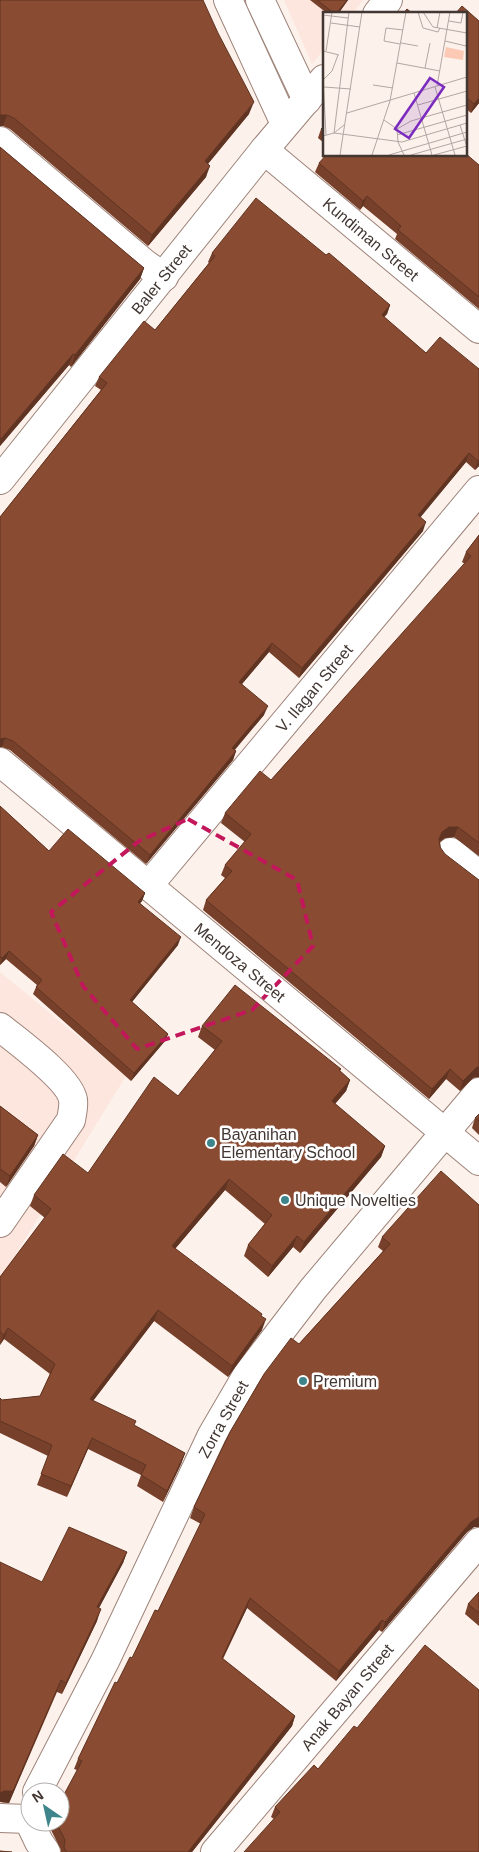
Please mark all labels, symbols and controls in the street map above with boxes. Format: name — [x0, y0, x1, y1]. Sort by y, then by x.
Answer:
inset map — [323, 12, 466, 156]
street label: Kundiman Street — [320, 195, 422, 285]
street label: Baler Street — [128, 241, 195, 317]
street label: V. Ilagan Street — [273, 641, 356, 735]
street label: Mendoza Street — [191, 920, 289, 1006]
place label: Bayanihan Elementary School — [221, 1126, 355, 1161]
marker: Bayanihan Elementary School — [205, 1137, 217, 1149]
place label: Unique Novelties — [295, 1192, 416, 1209]
marker: Unique Novelties — [279, 1194, 291, 1206]
place label: Premium — [313, 1373, 377, 1390]
marker: Premium — [297, 1375, 309, 1387]
street label: Zorra Street — [195, 1377, 252, 1461]
street label: Anak Bayan Street — [298, 1640, 397, 1754]
north arrow — [20, 1782, 70, 1832]
text: N — [29, 1787, 46, 1806]

